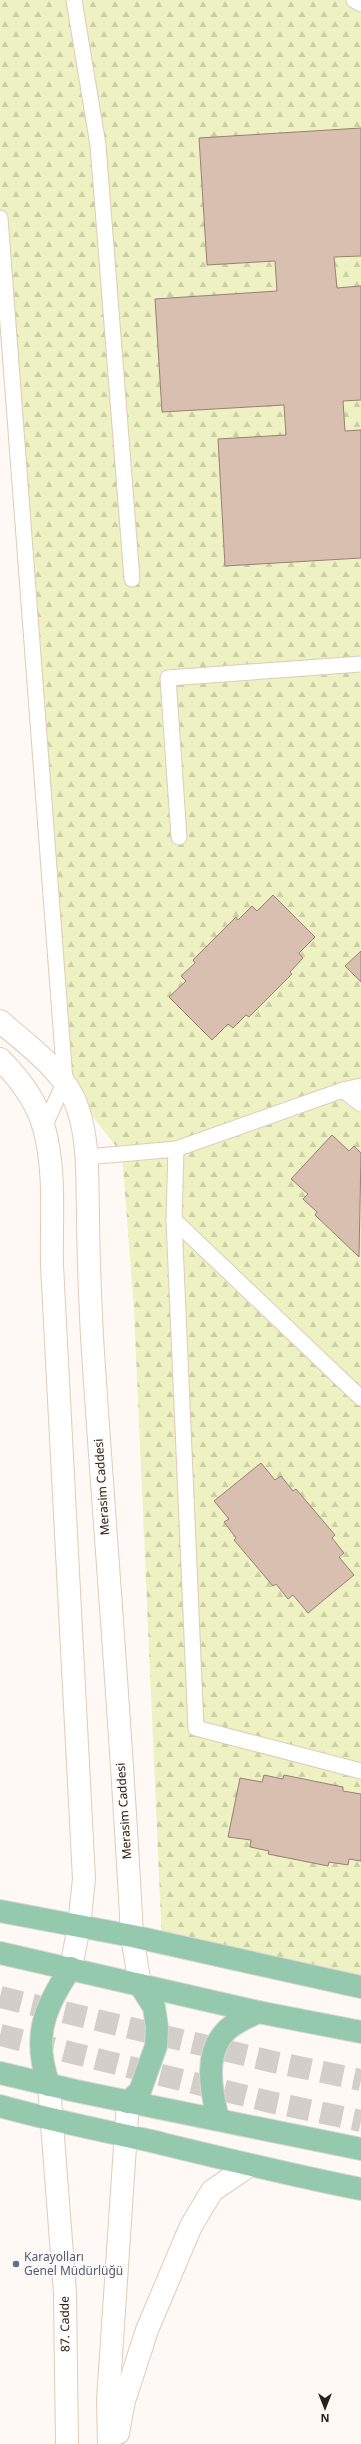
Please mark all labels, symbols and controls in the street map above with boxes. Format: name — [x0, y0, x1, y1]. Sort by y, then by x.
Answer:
street label: Merasim Caddesi — [90, 1438, 113, 1536]
street label: Merasim Caddesi — [112, 1762, 135, 1860]
place label: Karayolları Genel Müdürlüğü — [24, 2248, 123, 2279]
marker: Karayolları Genel Müdürlüğü — [11, 2259, 21, 2269]
street label: 87. Cadde — [56, 2296, 73, 2352]
north arrow — [305, 2388, 345, 2428]
text: N — [321, 2411, 329, 2426]

